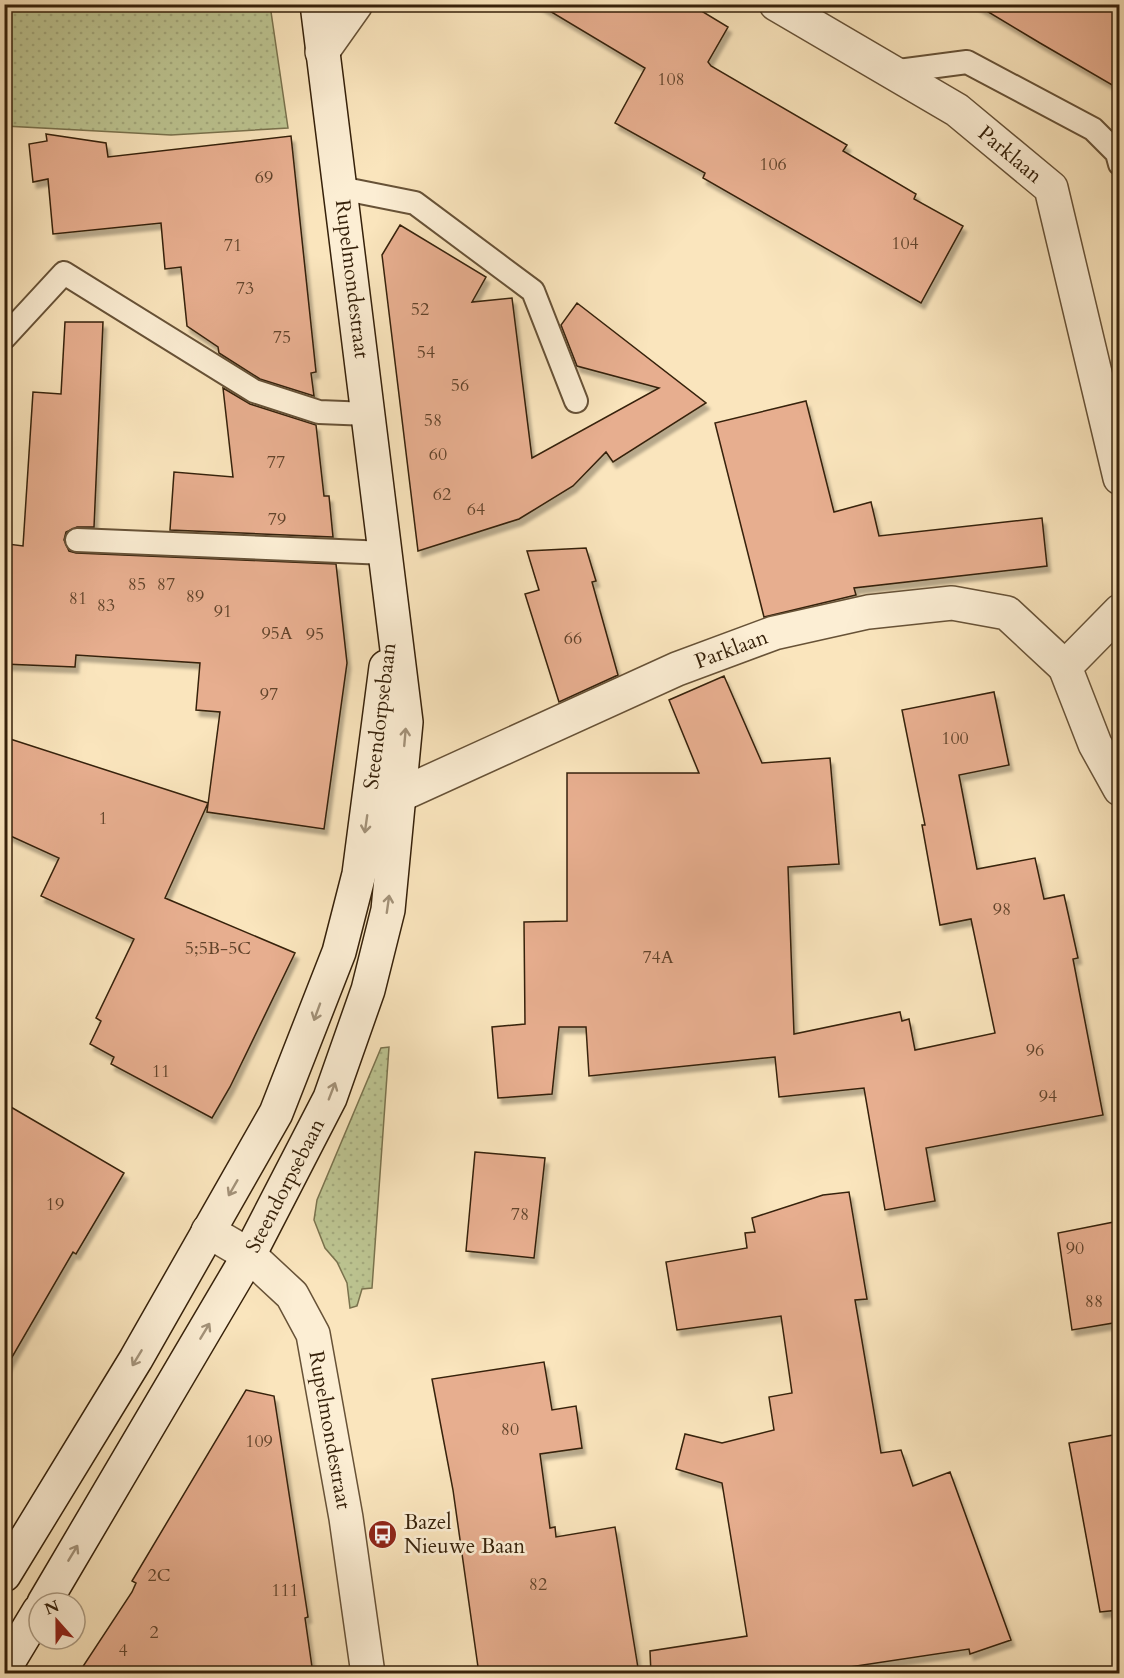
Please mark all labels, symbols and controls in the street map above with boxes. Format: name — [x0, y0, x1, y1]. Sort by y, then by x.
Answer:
house number: 108 — [657, 67, 685, 92]
street label: Parklaan — [972, 119, 1049, 190]
house number: 106 — [759, 152, 787, 177]
house number: 69 — [255, 165, 273, 190]
street label: Rupelmondestraat — [328, 198, 376, 361]
house number: 104 — [891, 231, 919, 256]
house number: 71 — [224, 233, 242, 258]
house number: 73 — [236, 276, 254, 301]
house number: 52 — [411, 297, 429, 322]
house number: 75 — [273, 325, 291, 350]
house number: 54 — [417, 340, 435, 365]
house number: 56 — [451, 373, 469, 398]
house number: 58 — [424, 408, 442, 433]
house number: 60 — [429, 442, 447, 467]
house number: 77 — [267, 450, 285, 475]
house number: 62 — [433, 482, 451, 507]
house number: 64 — [467, 497, 485, 522]
house number: 79 — [268, 507, 286, 532]
house number: 85 — [128, 572, 146, 597]
house number: 87 — [157, 572, 175, 597]
house number: 89 — [186, 584, 204, 609]
house number: 81 — [69, 586, 87, 611]
house number: 83 — [97, 593, 115, 618]
house number: 91 — [214, 599, 232, 624]
house number: 95A — [261, 621, 293, 646]
house number: 95 — [306, 622, 324, 647]
street label: Parklaan — [690, 622, 772, 676]
house number: 66 — [564, 626, 582, 651]
street label: Steendorpsebaan — [357, 641, 403, 791]
house number: 97 — [260, 682, 278, 707]
house number: 100 — [941, 726, 969, 751]
one-way arrow — [399, 727, 410, 747]
house number: 1 — [98, 806, 108, 831]
one-way arrow — [360, 814, 371, 834]
one-way arrow — [383, 895, 394, 915]
house number: 98 — [993, 897, 1011, 922]
house number: 5;5B-5C — [185, 936, 251, 961]
house number: 74A — [642, 945, 674, 970]
one-way arrow — [311, 1003, 322, 1021]
house number: 96 — [1026, 1038, 1044, 1063]
house number: 11 — [152, 1059, 170, 1084]
one-way arrow — [327, 1082, 338, 1100]
house number: 94 — [1039, 1084, 1057, 1109]
street label: Steendorpsebaan — [238, 1113, 332, 1258]
one-way arrow — [227, 1179, 239, 1196]
house number: 19 — [46, 1192, 64, 1217]
house number: 78 — [511, 1202, 529, 1227]
house number: 90 — [1066, 1236, 1084, 1261]
house number: 88 — [1085, 1289, 1103, 1314]
one-way arrow — [199, 1323, 211, 1340]
one-way arrow — [131, 1348, 142, 1366]
street label: Rupelmondestraat — [302, 1349, 359, 1512]
house number: 80 — [501, 1417, 519, 1442]
house number: 109 — [245, 1429, 273, 1454]
place label: Bazel Nieuwe Baan — [404, 1508, 525, 1561]
bus stop icon: Bazel Nieuwe Baan — [367, 1518, 399, 1550]
one-way arrow — [68, 1545, 80, 1562]
house number: 2C — [148, 1563, 171, 1588]
house number: 82 — [529, 1572, 547, 1597]
house number: 111 — [271, 1578, 299, 1603]
north arrow — [27, 1591, 87, 1651]
text: N — [42, 1595, 63, 1621]
house number: 2 — [149, 1620, 159, 1645]
house number: 4 — [118, 1638, 128, 1663]

